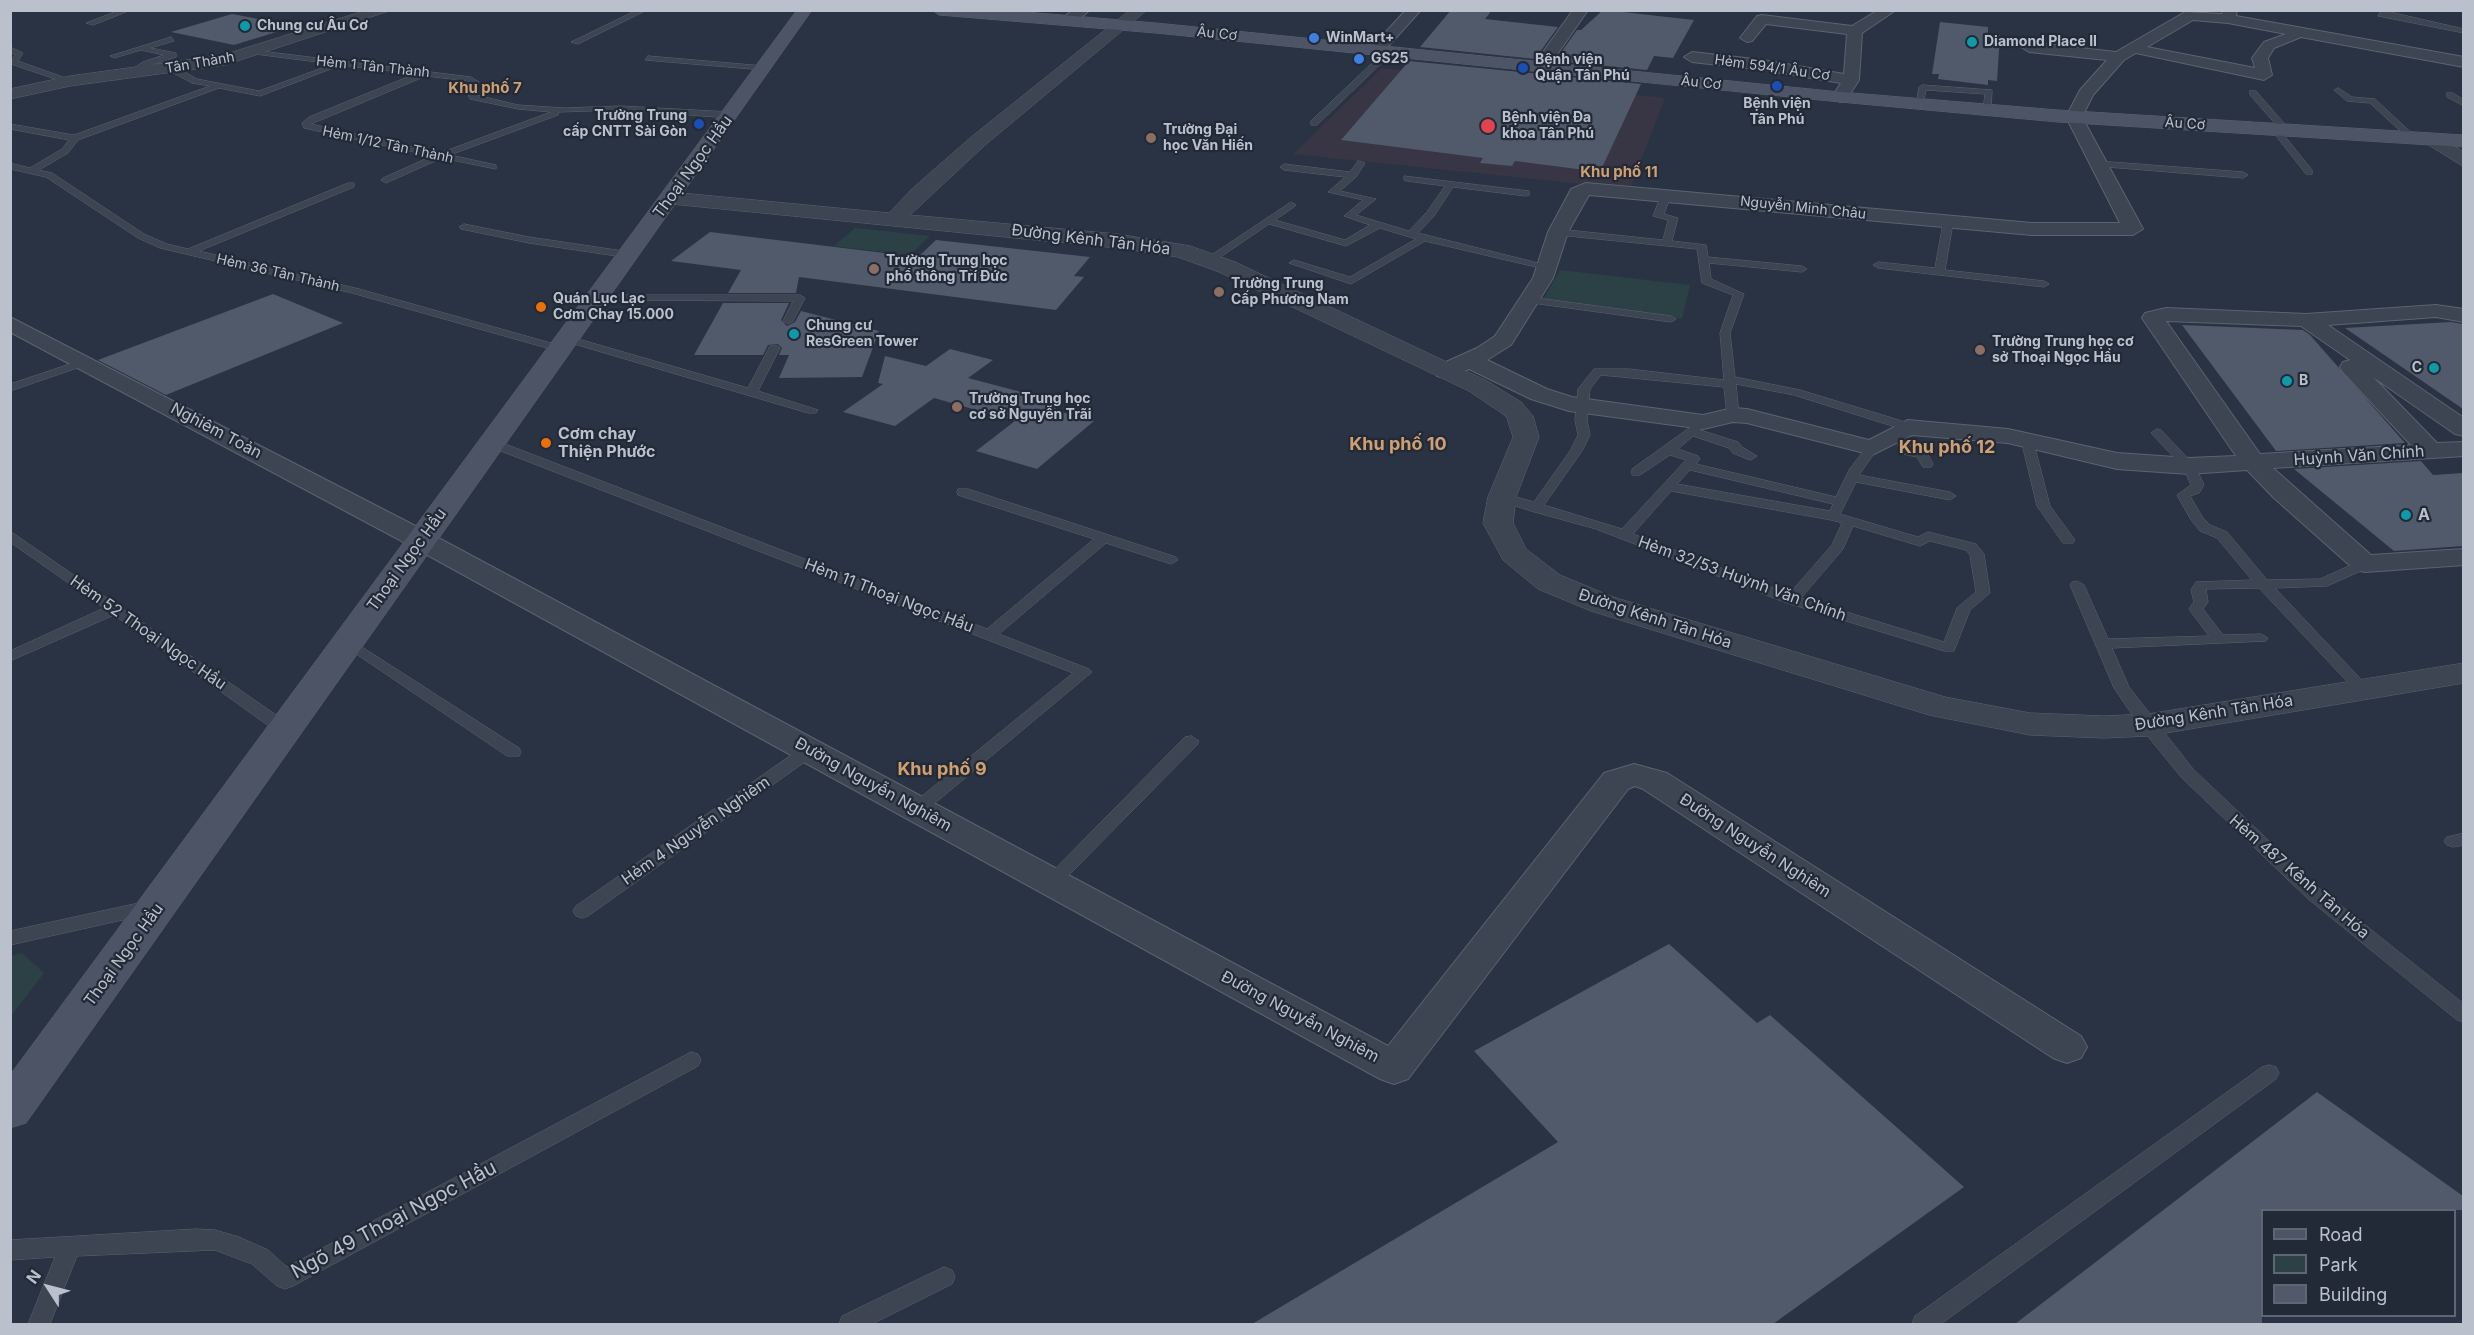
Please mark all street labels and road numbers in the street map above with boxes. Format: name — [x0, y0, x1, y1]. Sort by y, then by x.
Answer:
street label: Âu Cơ — [1196, 24, 1238, 44]
street label: Tân Thành — [164, 49, 236, 77]
street label: Hẻm 594/1 Âu Cơ — [1713, 52, 1831, 84]
street label: Hẻm 1 Tân Thành — [315, 53, 431, 81]
street label: Âu Cơ — [1680, 73, 1722, 93]
street label: Thoại Ngọc Hầu — [649, 112, 737, 222]
street label: Âu Cơ — [2164, 114, 2206, 134]
street label: Hẻm 1/12 Tân Thành — [321, 123, 455, 167]
street label: Nguyễn Minh Châu — [1739, 193, 1867, 223]
street label: Đường Kênh Tân Hóa — [1011, 221, 1171, 259]
street label: Hẻm 36 Tân Thành — [215, 251, 341, 295]
street label: Nghiêm Toản — [167, 399, 265, 463]
street label: Huỳnh Văn Chính — [2293, 442, 2425, 470]
street label: Thoại Ngọc Hầu — [363, 505, 451, 615]
street label: Hẻm 32/53 Huỳnh Văn Chính — [1635, 532, 1849, 626]
street label: Hẻm 11 Thoại Ngọc Hầu — [802, 555, 976, 637]
street label: Hẻm 52 Thoại Ngọc Hầu — [66, 572, 230, 694]
street label: Đường Kênh Tân Hóa — [1576, 585, 1734, 653]
street label: Đường Kênh Tân Hóa — [2134, 691, 2294, 735]
street label: Đường Nguyễn Nghiêm — [791, 734, 955, 836]
street label: Hẻm 4 Nguyễn Nghiêm — [618, 773, 774, 889]
street label: Đường Nguyễn Nghiêm — [1676, 790, 1834, 902]
street label: Hẻm 487 Kênh Tân Hóa — [2225, 811, 2373, 943]
street label: Thoại Ngọc Hầu — [80, 900, 168, 1010]
street label: Đường Nguyễn Nghiêm — [1218, 967, 1382, 1067]
street label: Ngõ 49 Thoại Ngọc Hầu — [287, 1156, 501, 1284]

